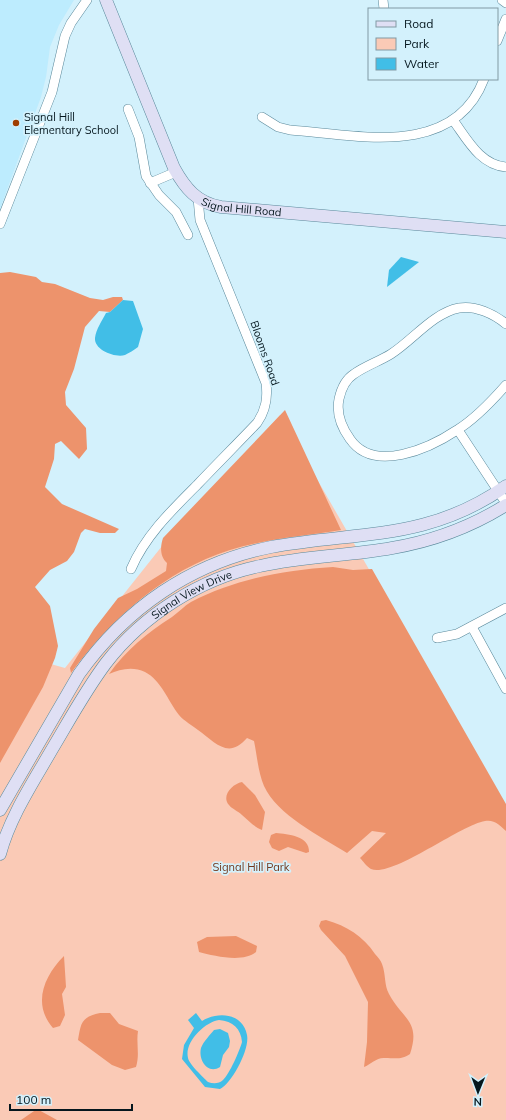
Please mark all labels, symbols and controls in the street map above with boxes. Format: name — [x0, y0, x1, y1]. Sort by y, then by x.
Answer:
legend — [368, 8, 498, 80]
text: Road — [404, 16, 433, 31]
text: Park — [404, 36, 430, 51]
text: Water — [404, 56, 440, 71]
place label: Signal Hill Elementary School — [24, 110, 119, 137]
marker: Signal Hill Elementary School — [11, 118, 21, 128]
street label: Signal Hill Road — [199, 194, 282, 219]
street label: Blooms Road — [247, 319, 283, 387]
street label: Signal View Drive — [148, 567, 234, 622]
park label: Signal Hill Park — [213, 860, 290, 874]
north arrow — [458, 1072, 498, 1112]
scale bar — [10, 1086, 132, 1112]
text: 100 m — [16, 1092, 51, 1107]
text: N — [474, 1095, 482, 1109]

